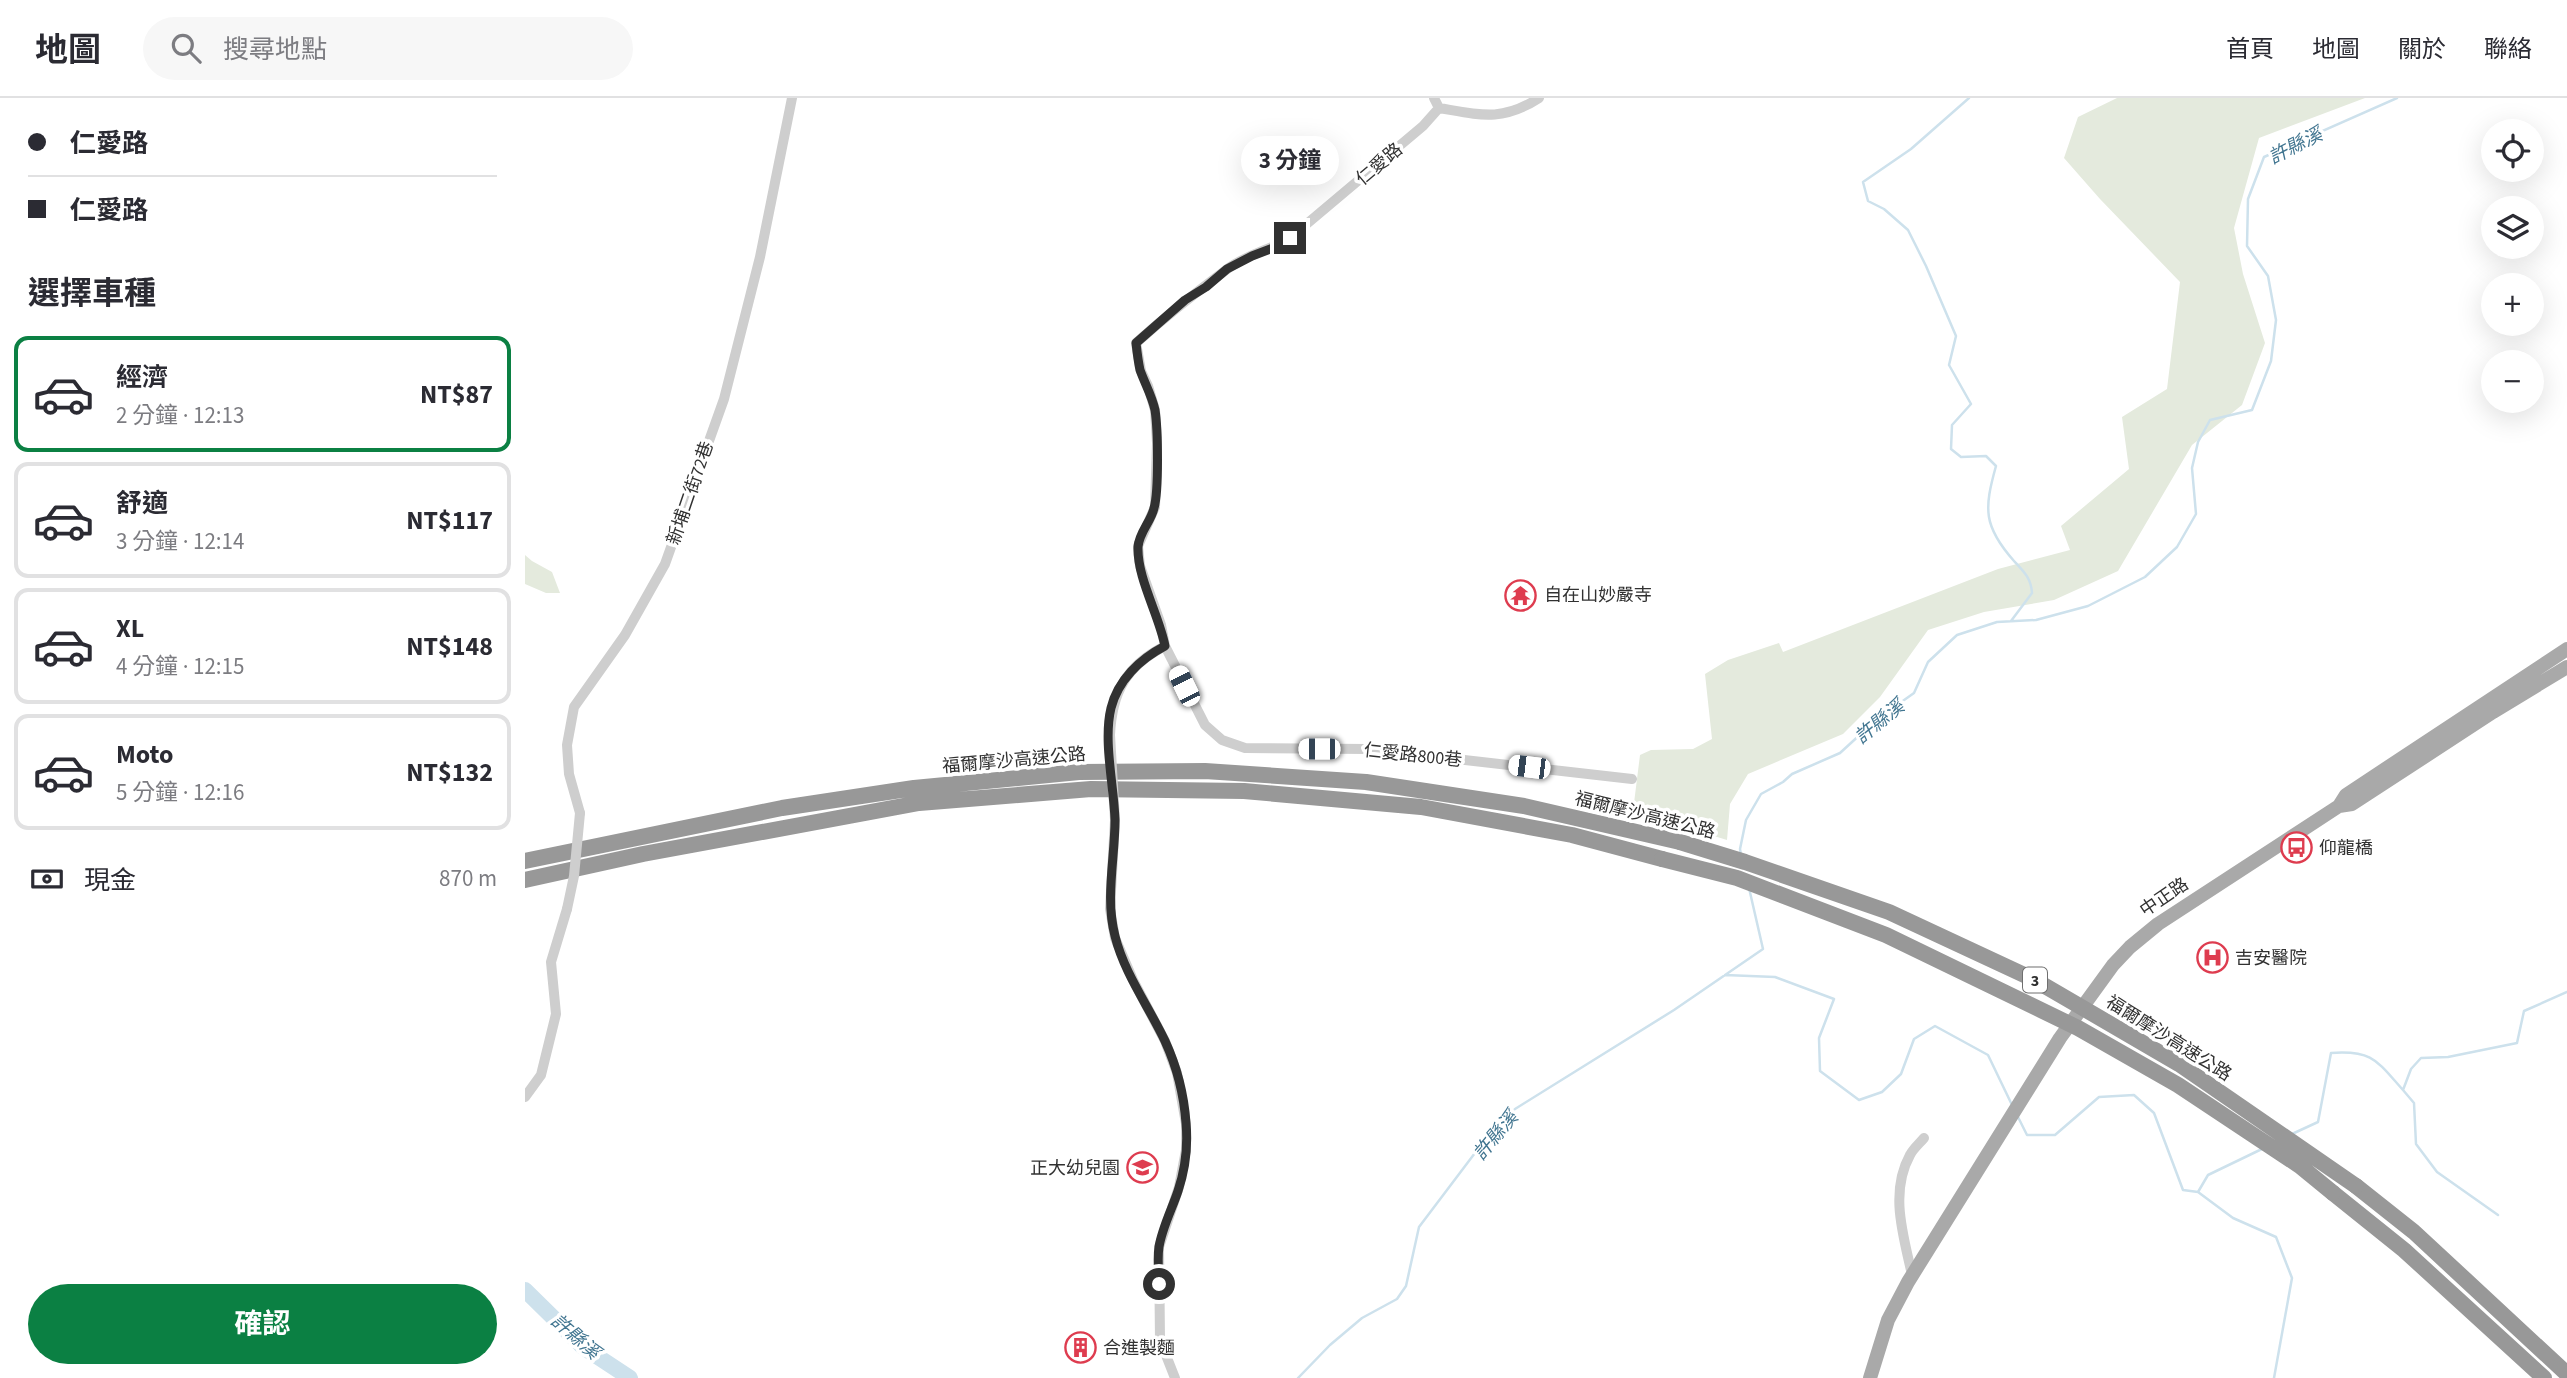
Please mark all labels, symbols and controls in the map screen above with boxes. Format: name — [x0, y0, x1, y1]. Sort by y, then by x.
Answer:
search box — [143, 17, 633, 80]
text: 地圖 — [35, 27, 101, 74]
icon: search — [167, 29, 205, 67]
text: 搜尋地點 — [223, 31, 327, 68]
text: 首頁 — [2226, 32, 2274, 67]
text: 地圖 — [2312, 32, 2360, 67]
text: 關於 — [2398, 32, 2446, 67]
text: 聯絡 — [2484, 32, 2532, 67]
map controls — [2481, 119, 2544, 413]
button: locate — [2481, 119, 2544, 182]
water label: 許縣溪 — [2264, 120, 2330, 171]
text: 仁愛路 — [70, 125, 148, 162]
callout: 3 分鐘 — [1241, 136, 1339, 186]
street label: 仁愛路 — [1351, 137, 1408, 191]
text: 3 分鐘 — [1259, 144, 1321, 177]
text: 仁愛路 — [70, 192, 148, 229]
button: layers — [2481, 196, 2544, 259]
route end — [1274, 222, 1306, 254]
text: 選擇車種 — [28, 271, 156, 317]
button: + — [2481, 273, 2544, 336]
button: − — [2481, 350, 2544, 413]
text: 經濟 — [116, 359, 168, 396]
icon: car — [32, 363, 95, 426]
text: NT$87 — [420, 376, 493, 413]
text: 2 分鐘 · 12:13 — [116, 399, 244, 432]
street label: 新埔二街72巷 — [661, 438, 720, 548]
text: 舒適 — [116, 485, 168, 522]
icon: car — [32, 489, 95, 552]
text: NT$117 — [406, 502, 493, 539]
text: 3 分鐘 · 12:14 — [116, 525, 244, 558]
temple icon: 自在山妙嚴寺 — [1504, 578, 1538, 612]
place label: 自在山妙嚴寺 — [1544, 583, 1652, 608]
text: XL — [116, 610, 144, 647]
icon: car — [32, 615, 95, 678]
text: NT$148 — [406, 628, 493, 665]
text: 4 分鐘 · 12:15 — [116, 650, 244, 683]
car — [1166, 663, 1203, 709]
water label: 許縣溪 — [1849, 692, 1913, 751]
text: Moto — [116, 736, 173, 773]
street label: 仁愛路800巷 — [1362, 738, 1463, 773]
car — [1299, 739, 1341, 760]
icon: car — [32, 741, 95, 804]
street label: 福爾摩沙高速公路 — [941, 742, 1087, 779]
text: NT$132 — [406, 754, 493, 791]
car — [1507, 754, 1552, 780]
text: 5 分鐘 · 12:16 — [116, 776, 244, 809]
street label: 福爾摩沙高速公路 — [1572, 786, 1718, 845]
bus stop icon: 仰龍橋 — [2279, 831, 2313, 865]
place label: 仰龍橋 — [2319, 836, 2373, 861]
icon: cash — [28, 860, 66, 898]
text: 現金 — [84, 862, 136, 899]
text: 870 m — [439, 862, 497, 895]
street label: 中正路 — [2135, 872, 2194, 923]
hospital icon: 吉安醫院 — [2195, 941, 2229, 975]
place label: 吉安醫院 — [2235, 946, 2307, 971]
road number: 3 — [2023, 968, 2047, 992]
street label: 福爾摩沙高速公路 — [2101, 990, 2236, 1087]
water label: 許縣溪 — [1467, 1103, 1527, 1166]
school or university icon: 正大幼兒園 — [1126, 1151, 1160, 1185]
place label: 正大幼兒園 — [1030, 1156, 1120, 1181]
route start — [1143, 1268, 1175, 1300]
button: 確認 — [28, 1284, 497, 1364]
water label: 許縣溪 — [545, 1308, 608, 1368]
building icon: 合進製麵 — [1063, 1331, 1097, 1365]
place label: 合進製麵 — [1103, 1336, 1175, 1361]

